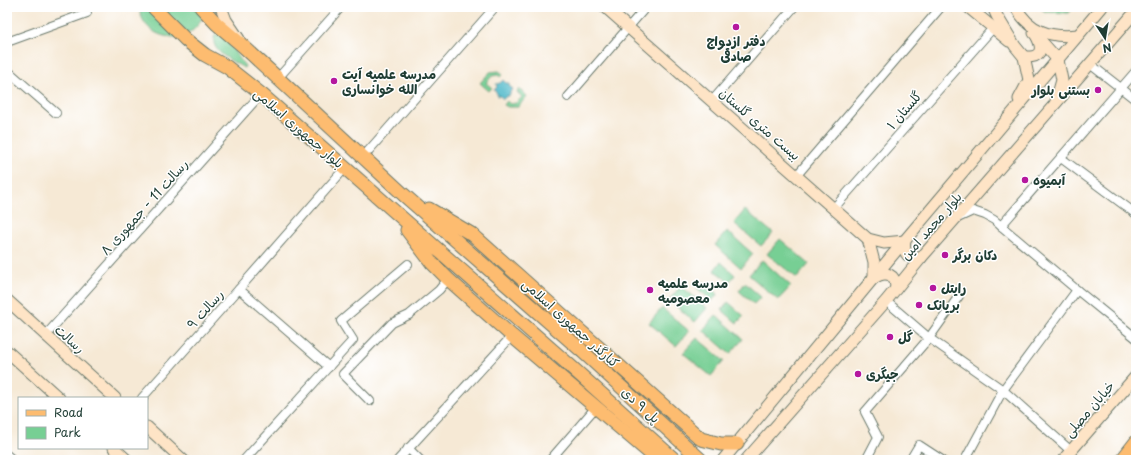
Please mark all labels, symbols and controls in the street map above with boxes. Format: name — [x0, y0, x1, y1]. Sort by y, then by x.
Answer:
north arrow — [1085, 18, 1125, 58]
marker: دفتر ازدواج صادقی — [731, 22, 741, 32]
place label: دفتر ازدواج صادقی — [706, 31, 766, 65]
text: N — [1101, 39, 1113, 58]
place label: مدرسه علمیه آیت الله خوانساری — [342, 64, 436, 98]
marker: مدرسه علمیه آیت الله خوانساری — [329, 76, 339, 86]
place label: بستنی بلوار — [1031, 80, 1090, 99]
street label: بلوار جمهوری اسلامی — [250, 83, 348, 173]
street label: بیست متری گلستان — [716, 83, 805, 164]
marker: بستنی بلوار — [1093, 85, 1103, 95]
street label: گلستان ۱ — [882, 86, 926, 133]
street label: رسالت 11 - جمهوری ۸ — [95, 154, 192, 259]
place label: آبمیوه — [1033, 170, 1066, 189]
marker: آبمیوه — [1020, 175, 1030, 185]
street label: بلوار محمد امین — [896, 187, 966, 264]
place label: دکان برگر — [951, 245, 997, 264]
marker: دکان برگر — [940, 250, 950, 260]
place label: مدرسه علمیه معصومیه — [658, 273, 729, 307]
street label: کنارگذر جمهوری اسلامی — [518, 274, 624, 372]
place label: رایتل — [941, 278, 966, 297]
marker: رایتل — [928, 283, 938, 293]
street label: رسالت ۹ — [182, 285, 228, 333]
marker: مدرسه علمیه معصومیه — [645, 285, 655, 295]
place label: بریانک — [927, 295, 960, 314]
marker: بریانک — [914, 300, 924, 310]
street label: رسالت — [51, 320, 90, 357]
place label: گل — [898, 327, 913, 346]
marker: گل — [885, 332, 895, 342]
place label: جیگری — [866, 364, 899, 383]
marker: جیگری — [853, 369, 863, 379]
street label: خیابان مصلی — [1059, 376, 1119, 441]
street label: پل ۹ دی — [618, 382, 665, 427]
legend — [18, 397, 148, 449]
text: Road — [54, 403, 83, 421]
text: Park — [54, 423, 81, 441]

